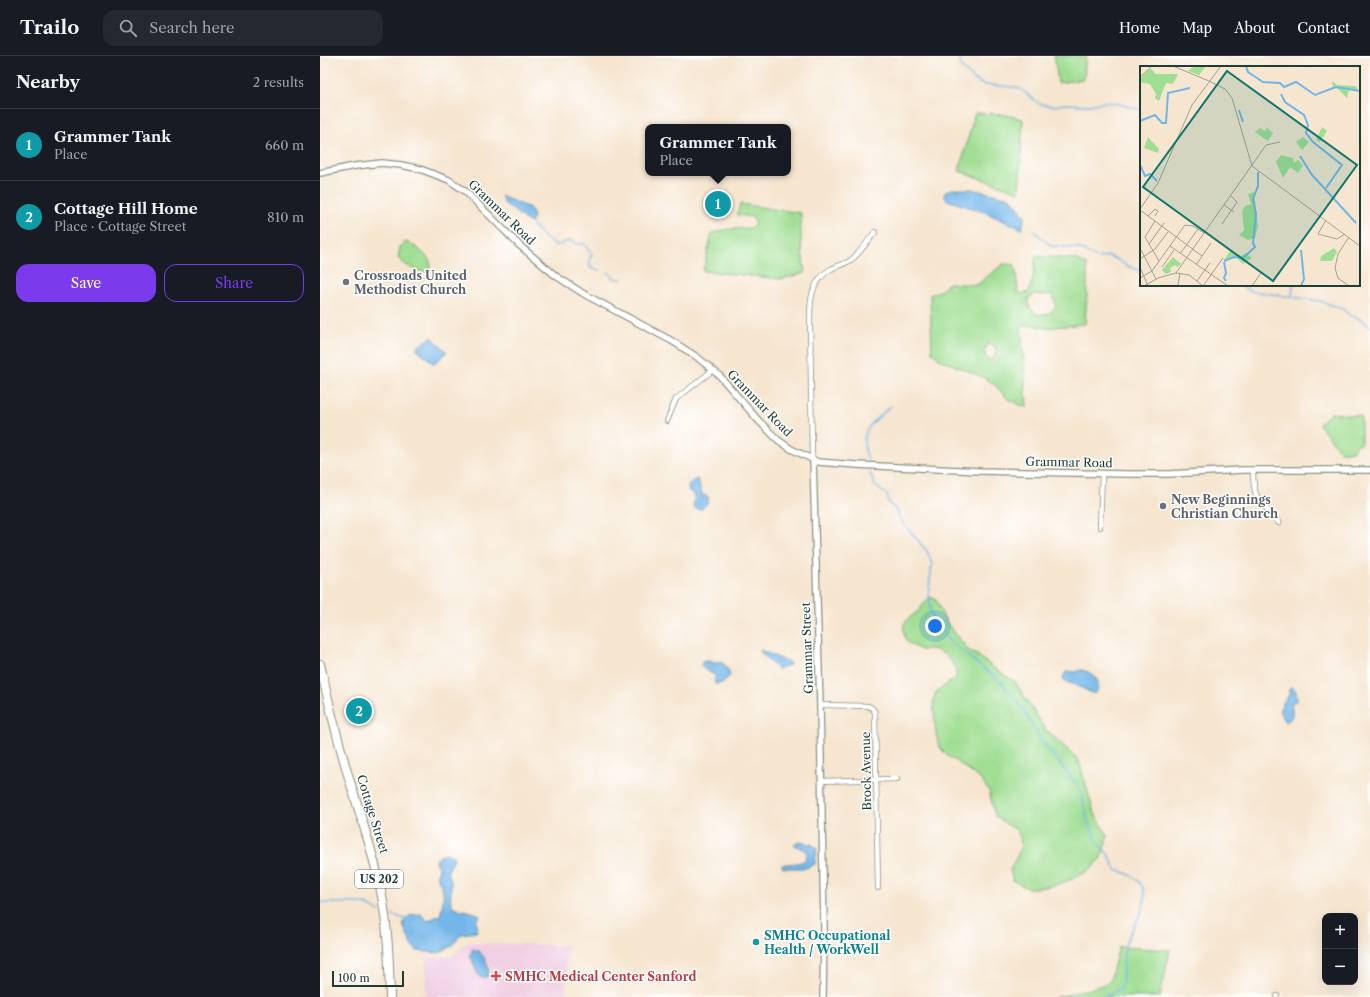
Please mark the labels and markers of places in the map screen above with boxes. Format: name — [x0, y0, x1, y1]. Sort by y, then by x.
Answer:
pin: 1 — [705, 189, 731, 219]
place label: Crossroads United Methodist Church — [354, 268, 467, 297]
marker: Crossroads United Methodist Church — [341, 277, 351, 287]
place label: New Beginnings Christian Church — [1171, 492, 1279, 521]
marker: New Beginnings Christian Church — [1158, 501, 1168, 511]
pin: 2 — [346, 696, 372, 726]
place label: SMHC Occupational Health / WorkWell — [764, 928, 891, 957]
marker: SMHC Occupational Health / WorkWell — [751, 937, 761, 947]
place label: SMHC Medical Center Sanford — [505, 969, 696, 984]
marker: SMHC Medical Center Sanford — [490, 970, 502, 982]

